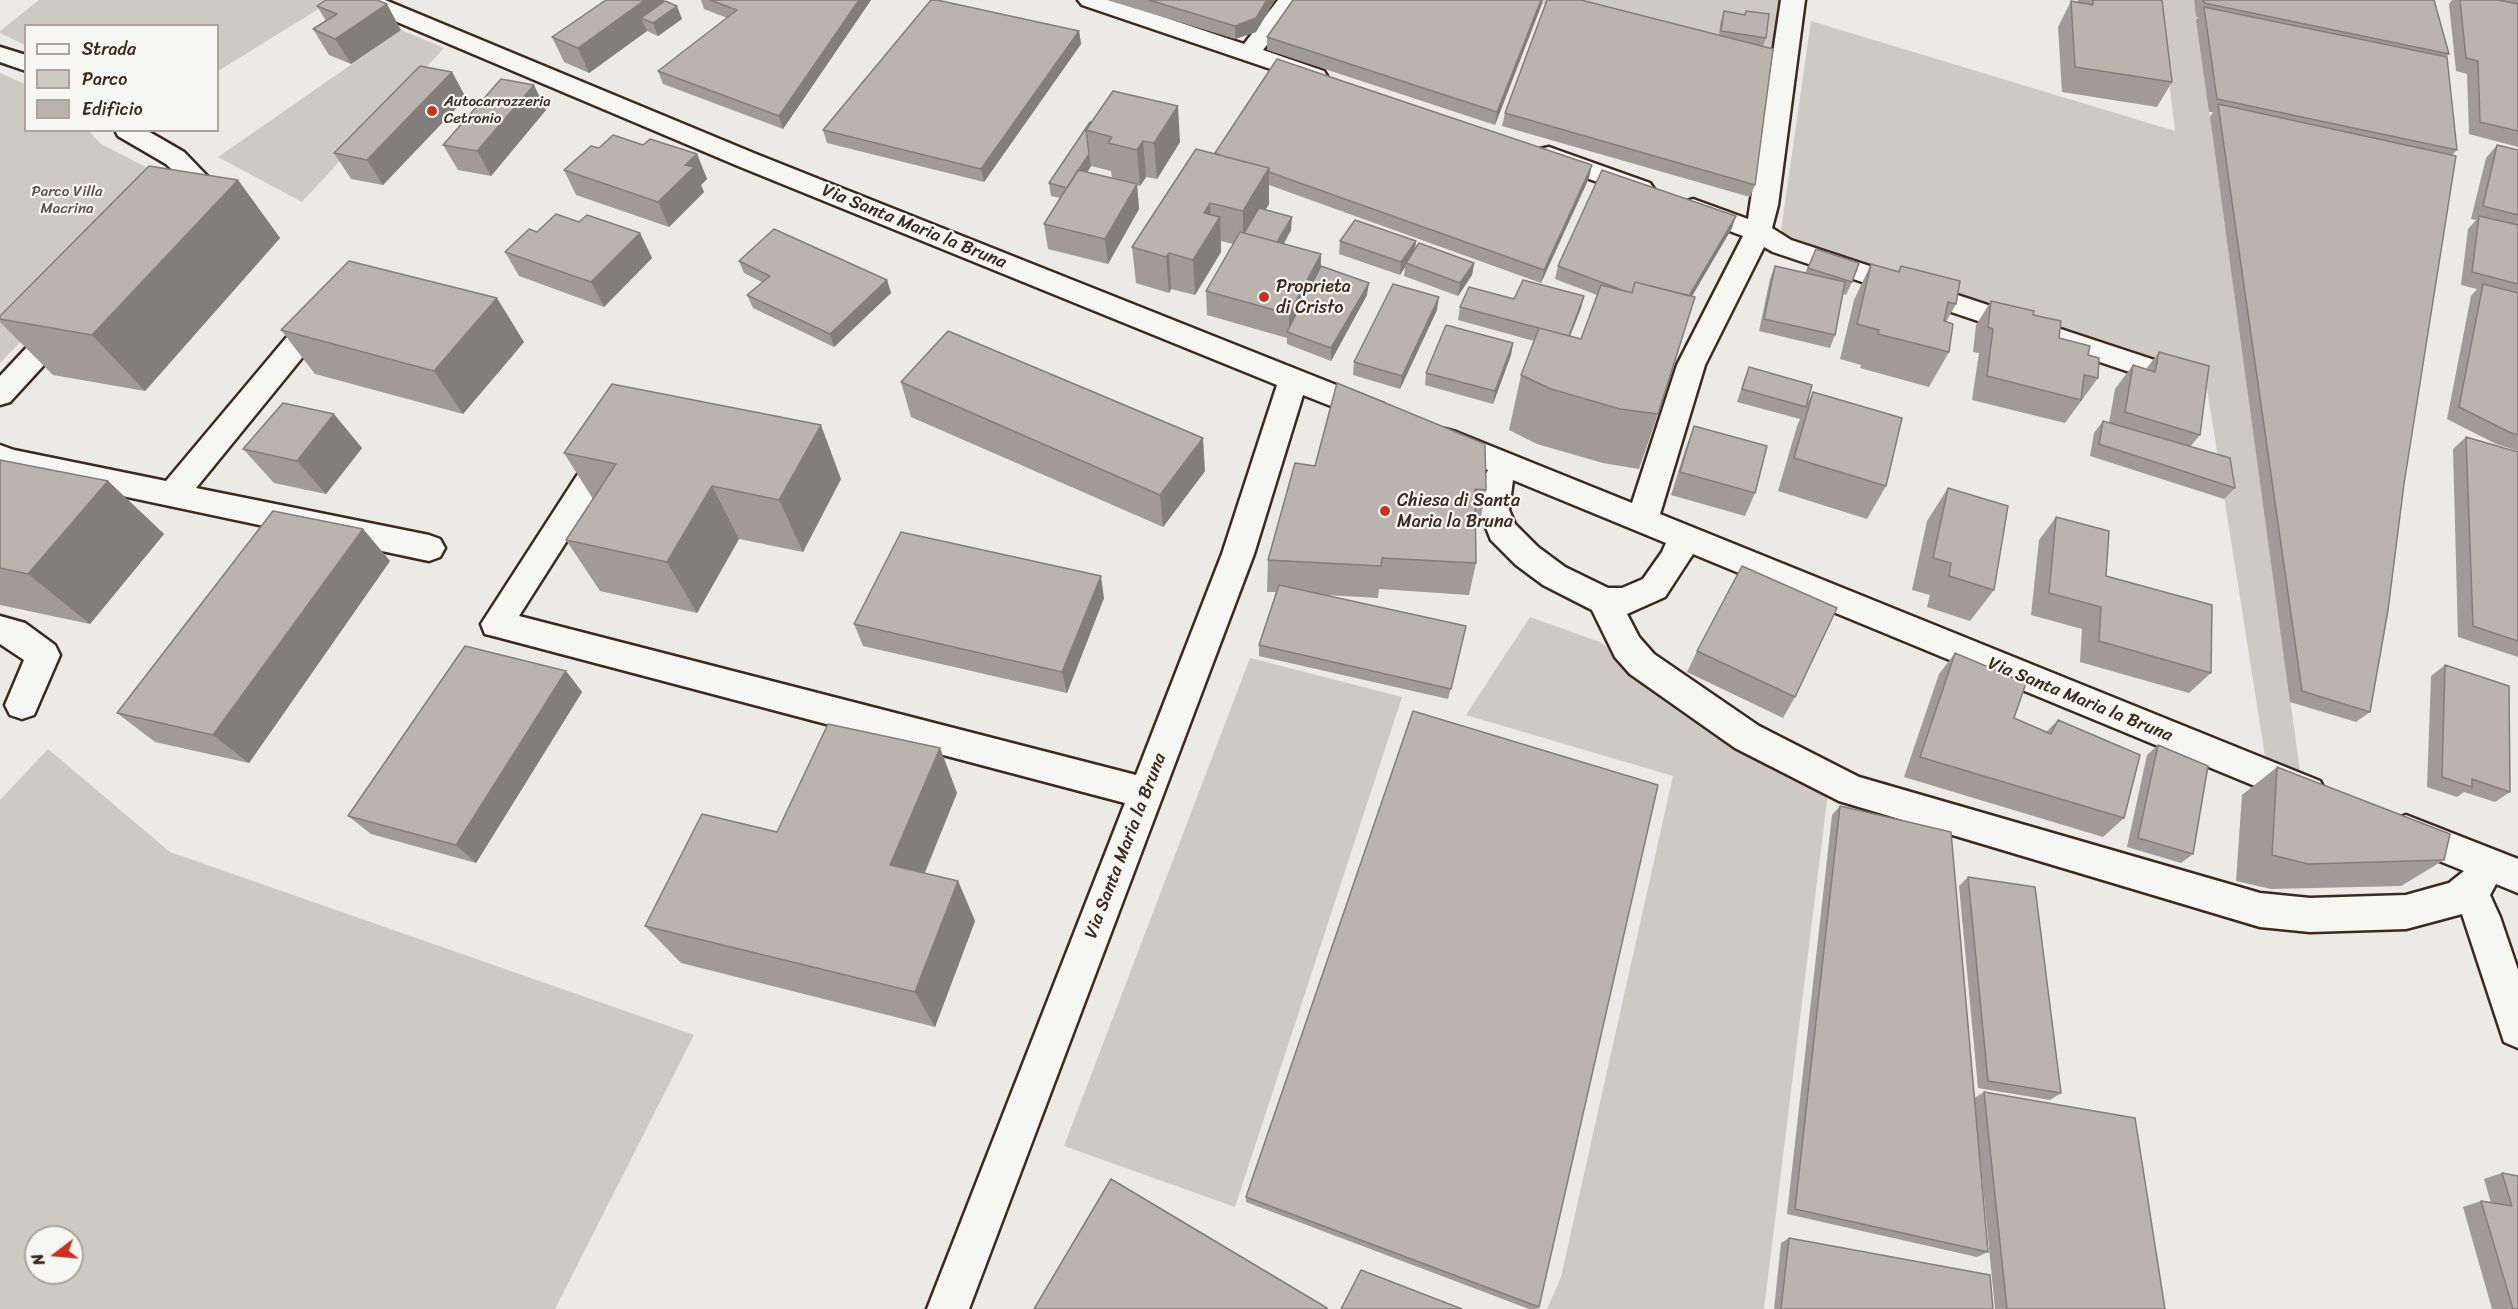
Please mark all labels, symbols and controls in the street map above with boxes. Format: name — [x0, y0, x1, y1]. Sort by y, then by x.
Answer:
legend — [24, 24, 219, 132]
text: Strada — [82, 33, 136, 65]
text: Parco — [82, 63, 127, 95]
text: Edificio — [82, 93, 143, 125]
place label: Autocarrozzeria Cetronio — [444, 93, 551, 128]
marker: Autocarrozzeria Cetronio — [425, 104, 439, 118]
street label: Via Santa Maria la Bruna — [819, 180, 1009, 274]
park label: Parco Villa Macrina — [32, 183, 102, 218]
place label: Proprieta di Cristo — [1276, 276, 1351, 318]
marker: Proprieta di Cristo — [1257, 290, 1271, 304]
place label: Chiesa di Santa Maria la Bruna — [1397, 490, 1520, 532]
marker: Chiesa di Santa Maria la Bruna — [1378, 504, 1392, 518]
street label: Via Santa Maria la Bruna — [1985, 653, 2175, 747]
street label: Via Santa Maria la Bruna — [1081, 750, 1171, 942]
north arrow — [24, 1225, 84, 1285]
text: N — [23, 1250, 54, 1269]

